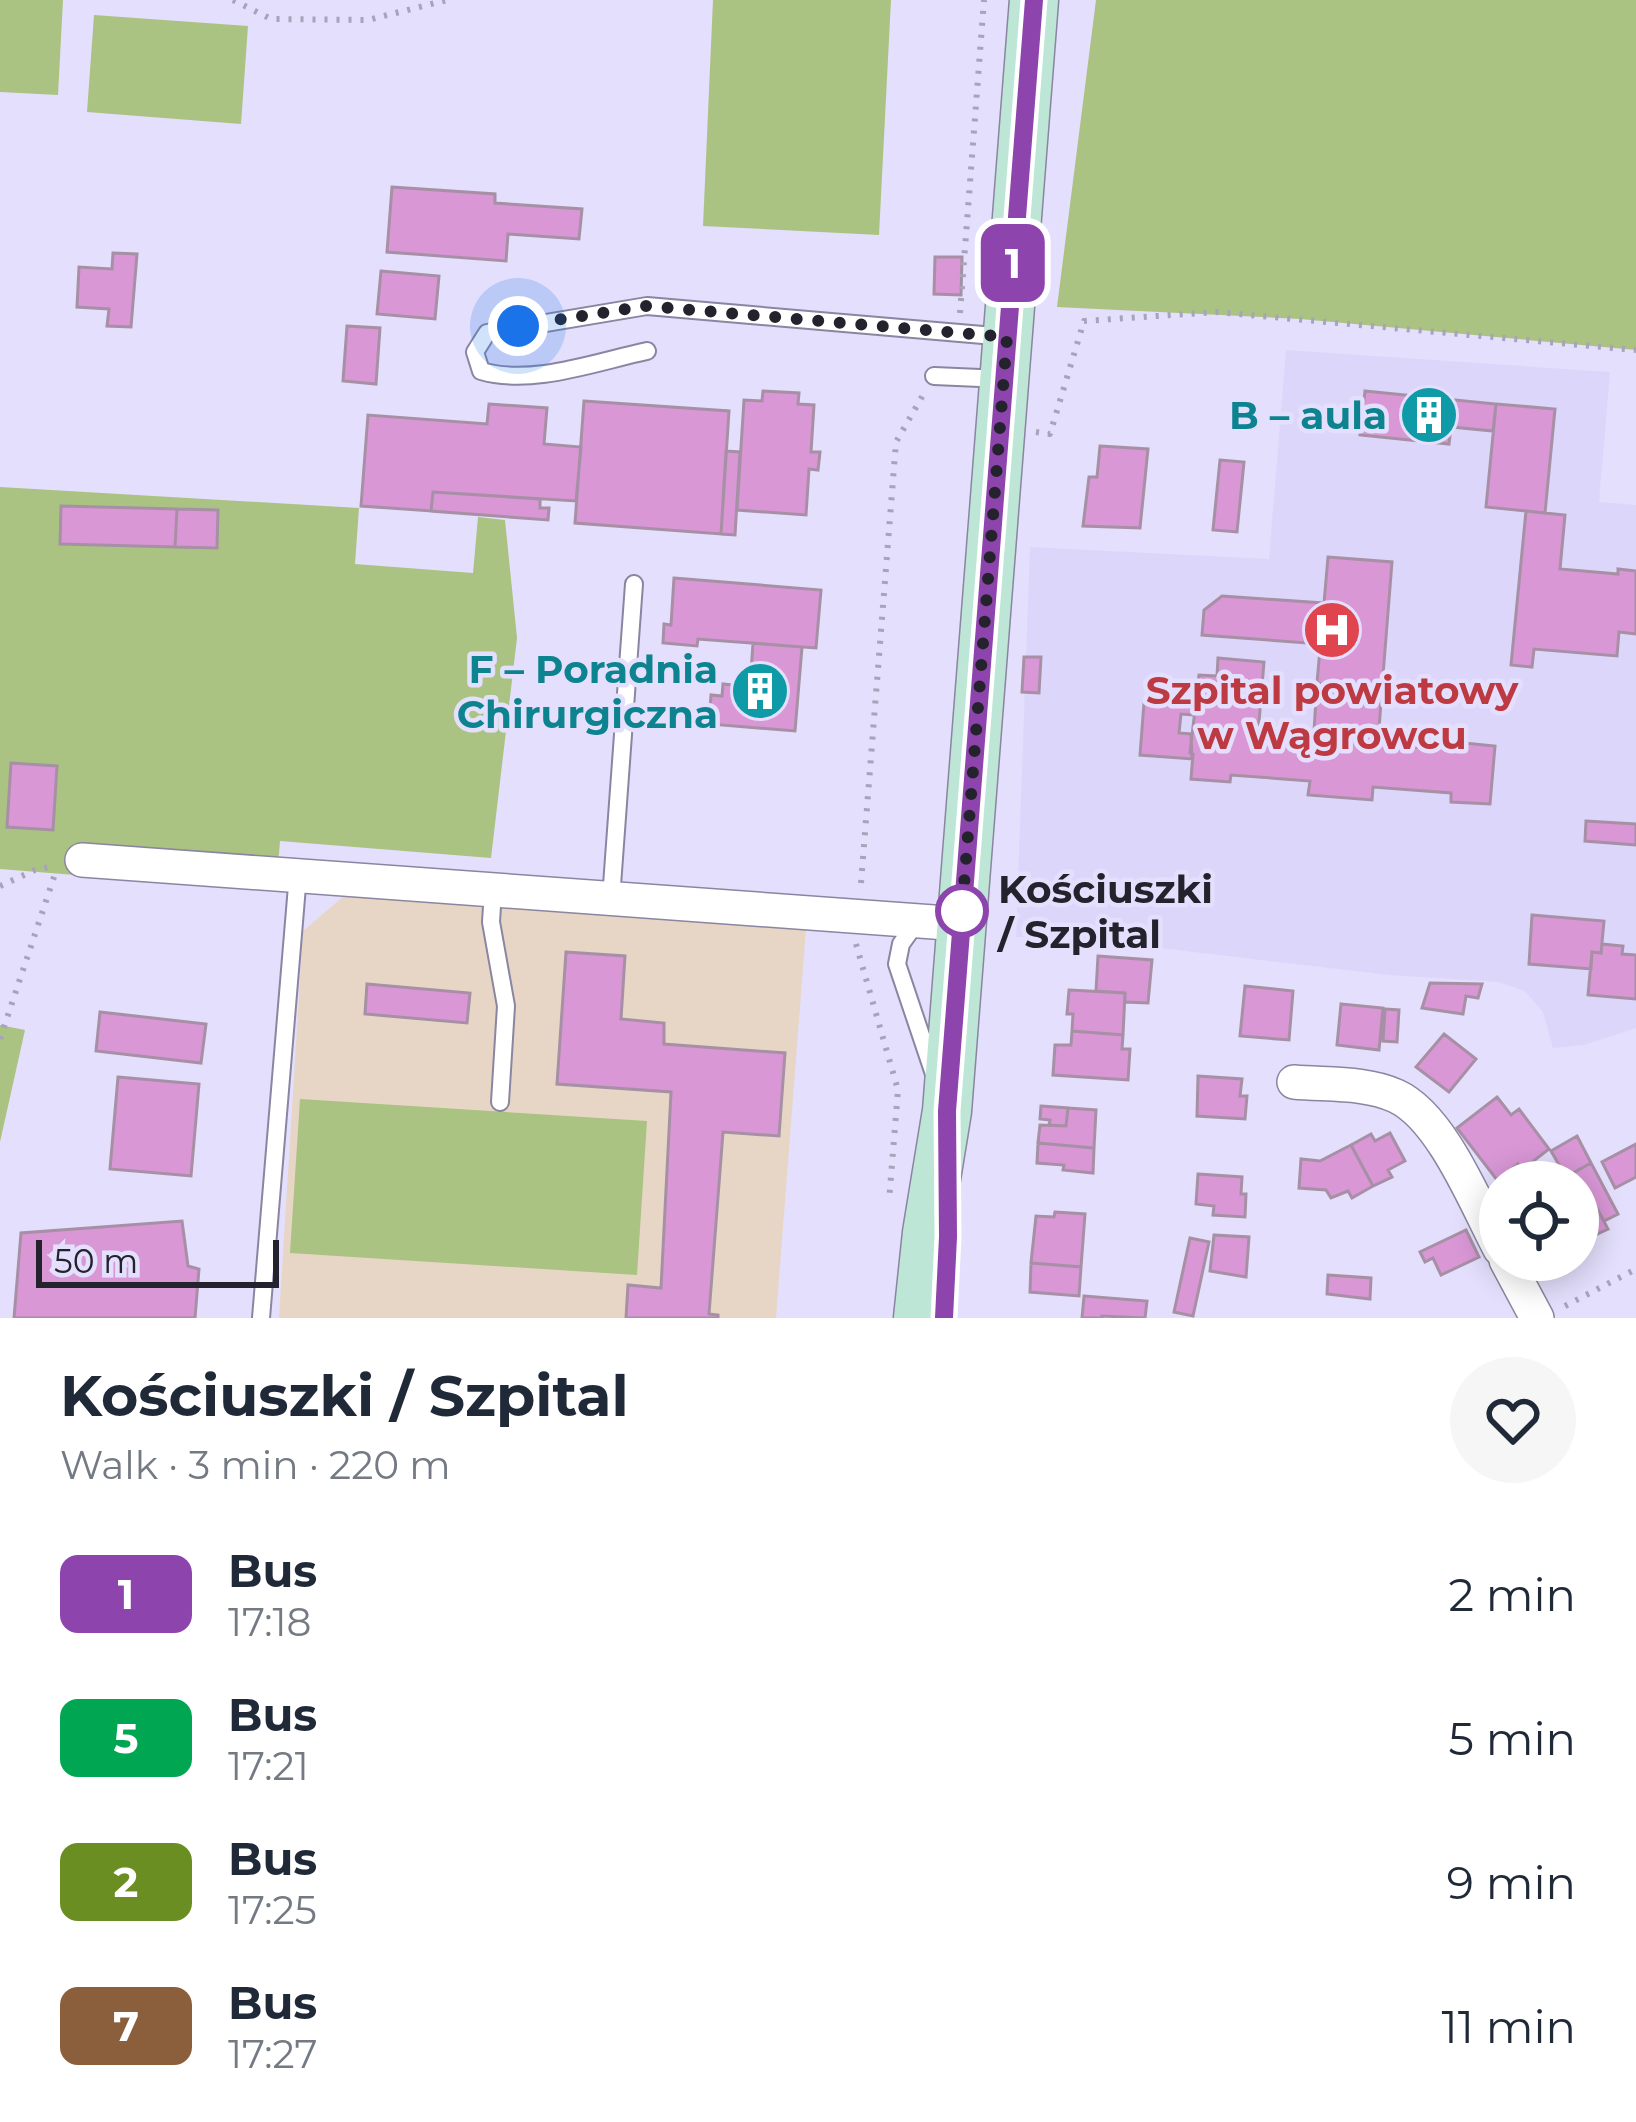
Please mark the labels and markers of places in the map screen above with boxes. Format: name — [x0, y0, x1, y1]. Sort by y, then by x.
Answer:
building icon: B – aula — [1398, 384, 1460, 446]
place label: B – aula — [1229, 391, 1387, 439]
hospital icon: Szpital powiatowy w Wągrowcu — [1301, 599, 1363, 661]
place label: F – Poradnia Chirurgiczna — [457, 645, 718, 738]
building icon: F – Poradnia Chirurgiczna — [729, 660, 791, 722]
place label: Szpital powiatowy w Wągrowcu — [1146, 666, 1519, 759]
place label: Kościuszki / Szpital — [996, 865, 1213, 958]
marker: Kościuszki / Szpital — [937, 886, 987, 936]

